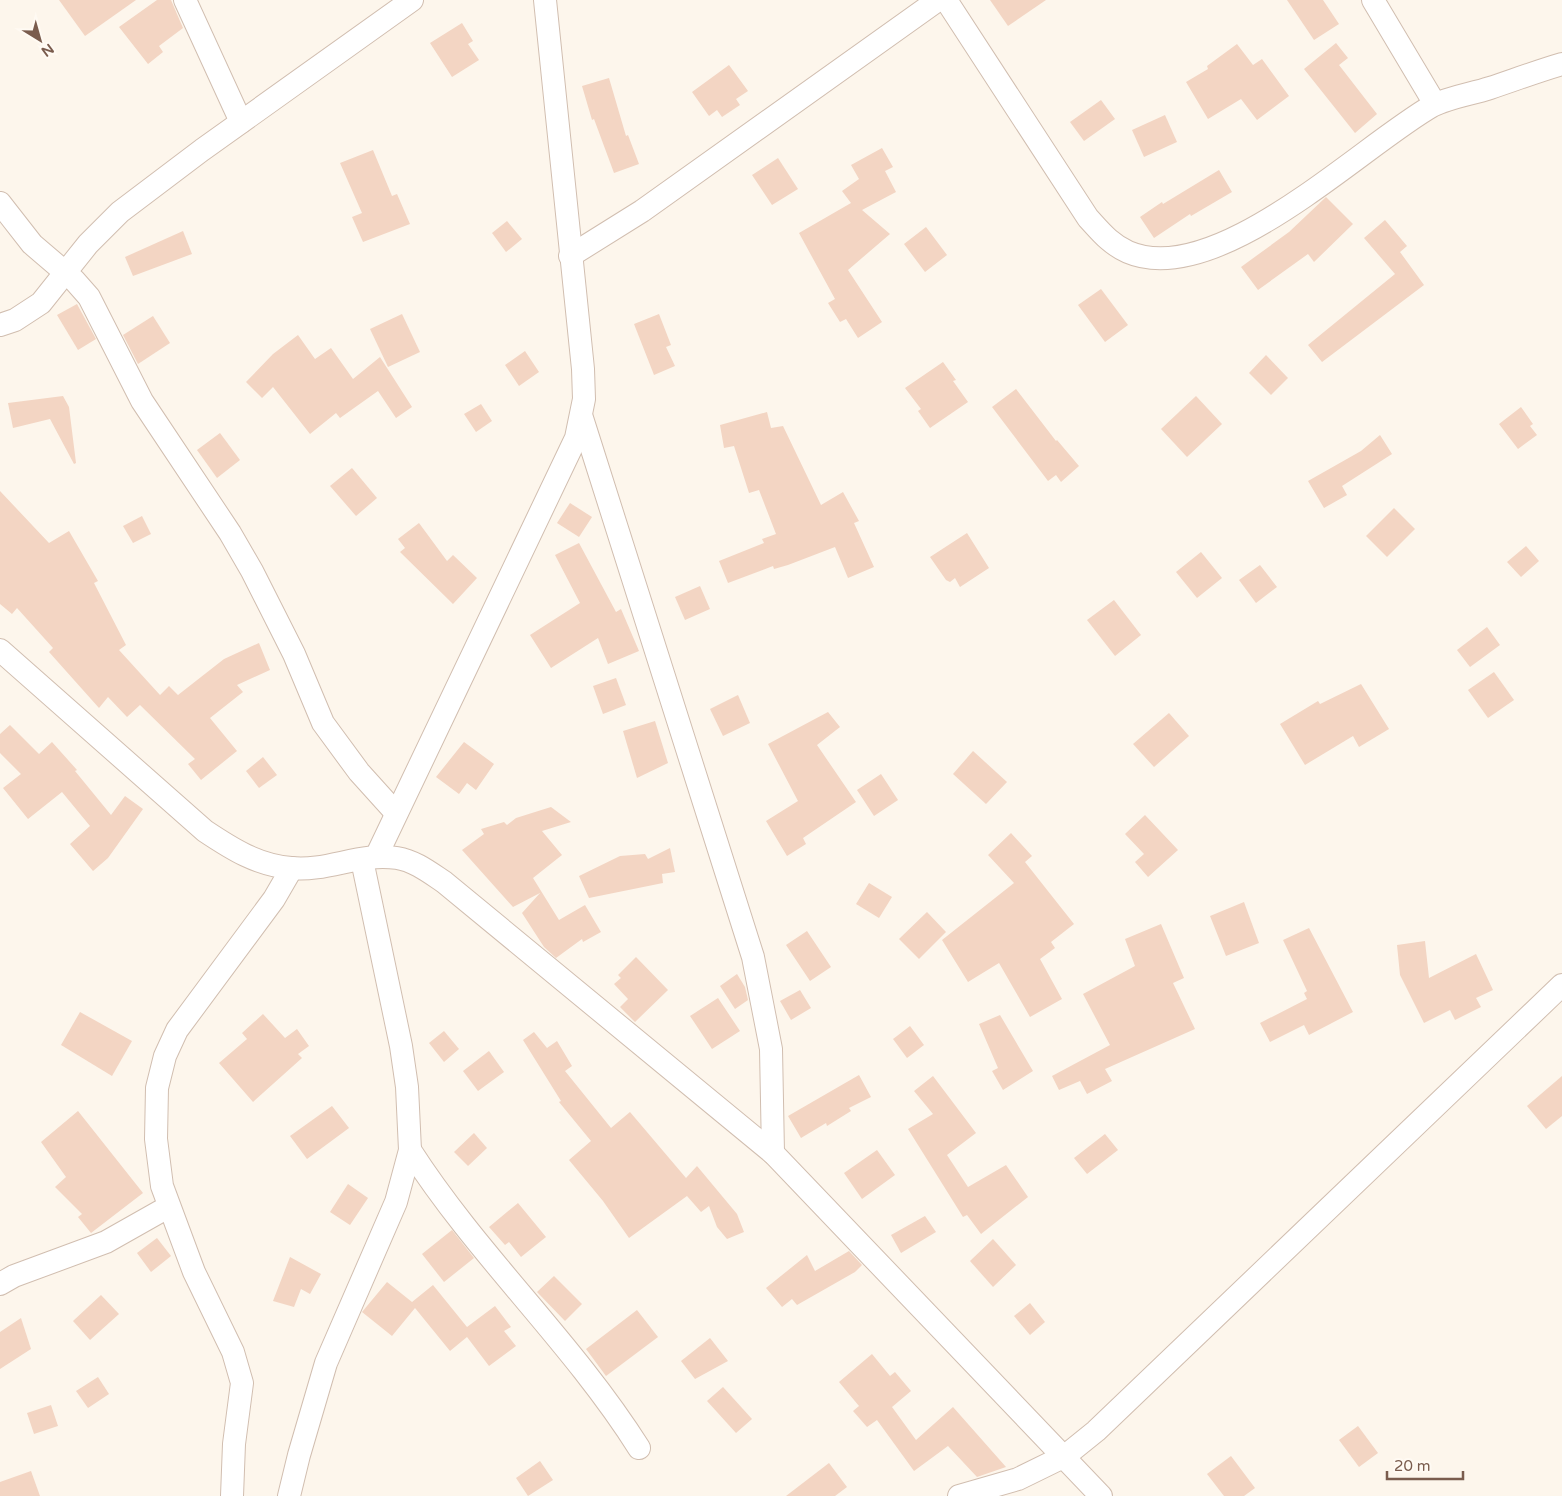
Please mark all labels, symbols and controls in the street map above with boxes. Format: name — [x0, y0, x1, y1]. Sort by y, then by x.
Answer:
north arrow — [15, 15, 65, 65]
text: N — [38, 40, 57, 60]
scale bar — [1387, 1448, 1463, 1480]
text: 20 m — [1394, 1457, 1431, 1475]

